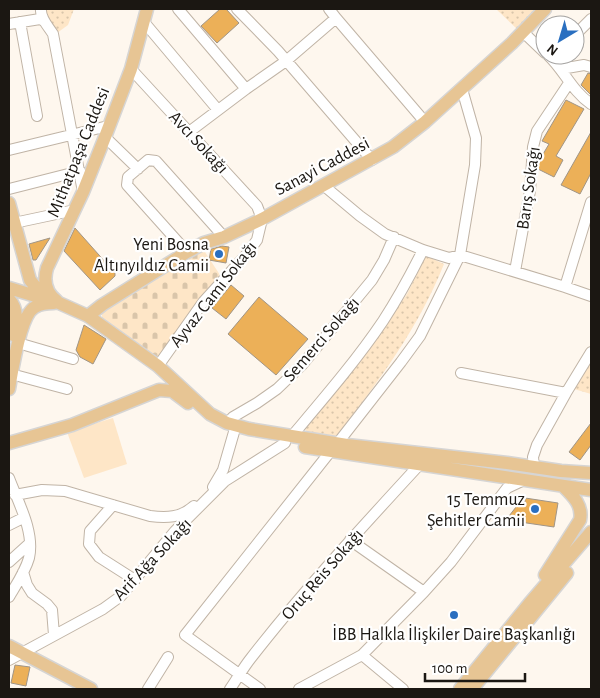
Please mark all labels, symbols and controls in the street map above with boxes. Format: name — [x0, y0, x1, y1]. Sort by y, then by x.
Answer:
north arrow — [535, 15, 585, 65]
text: N — [544, 41, 561, 58]
street label: Mithatpaşa Caddesi — [45, 85, 113, 220]
street label: Avcı Sokağı — [165, 108, 231, 177]
street label: Sanayi Caddesi — [272, 134, 373, 199]
street label: Barış Sokağı — [514, 145, 544, 231]
place label: Yeni Bosna Altınyıldız Camii — [94, 236, 209, 275]
street label: Ayvaz Cami Sokağı — [167, 238, 261, 351]
marker: Yeni Bosna Altınyıldız Camii — [213, 248, 225, 260]
street label: Semerci Sokağı — [280, 294, 363, 385]
place label: 15 Temmuz Şehitler Camii — [427, 491, 525, 530]
marker: 15 Temmuz Şehitler Camii — [529, 503, 541, 515]
street label: Arif Ağa Sokağı — [110, 515, 195, 604]
street label: Oruç Reis Sokağı — [279, 526, 367, 624]
marker: İBB Halkla İlişkiler Daire Başkanlığı — [448, 609, 460, 621]
place label: İBB Halkla İlişkiler Daire Başkanlığı — [332, 624, 576, 644]
scale bar — [425, 650, 525, 682]
text: 100 m — [432, 661, 467, 676]

